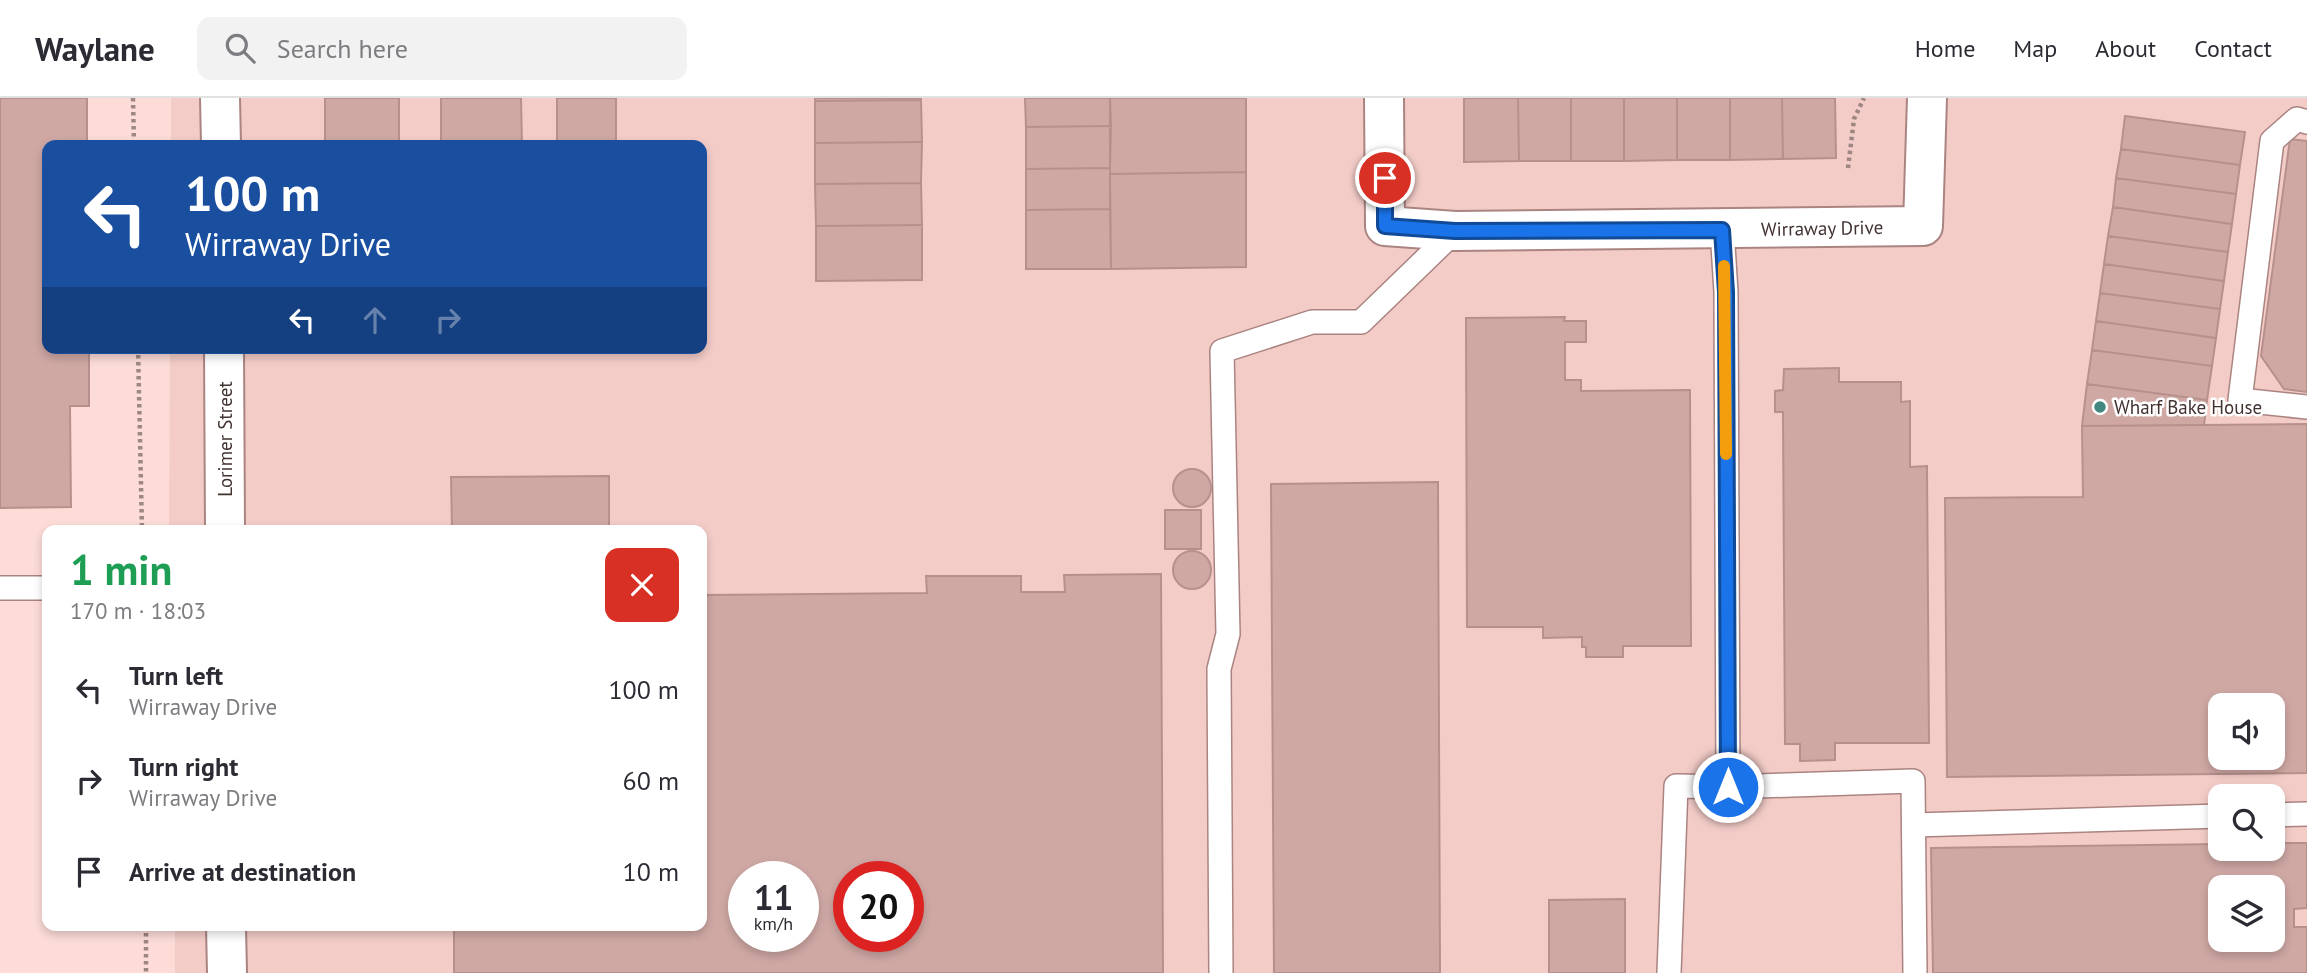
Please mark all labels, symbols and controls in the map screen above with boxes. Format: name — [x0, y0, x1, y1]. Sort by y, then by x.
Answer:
search box — [197, 17, 687, 80]
text: Waylane — [35, 27, 155, 70]
icon: search — [221, 29, 259, 67]
text: Search here — [277, 32, 408, 65]
text: Home — [1915, 33, 1975, 64]
text: Map — [2013, 33, 2057, 64]
text: About — [2095, 33, 2156, 64]
text: Contact — [2194, 33, 2272, 64]
pin — [1355, 148, 1415, 208]
icon: arrive — [1366, 159, 1404, 197]
text: 100 m — [185, 161, 320, 225]
icon: left — [70, 168, 161, 259]
street label: Wirraway Drive — [1761, 215, 1883, 241]
text: Wirraway Drive — [185, 223, 391, 265]
icon: left — [283, 301, 321, 339]
icon: ahead — [356, 301, 394, 339]
icon: right — [429, 301, 467, 339]
street label: Lorimer Street — [213, 381, 237, 497]
place label: Wharf Bake House — [2114, 395, 2262, 419]
marker: Wharf Bake House — [2092, 399, 2108, 415]
text: 1 min — [70, 542, 172, 597]
button: close — [605, 548, 679, 622]
text: 170 m · 18:03 — [70, 596, 206, 625]
text: Turn left — [129, 659, 223, 692]
icon: left — [70, 671, 108, 709]
text: 100 m — [608, 673, 679, 706]
text: Wirraway Drive — [129, 692, 277, 721]
map controls — [2208, 693, 2285, 952]
button: sound — [2208, 693, 2285, 770]
text: Turn right — [129, 750, 238, 783]
position arrow — [1691, 750, 1765, 824]
icon: right — [70, 762, 108, 800]
text: 60 m — [623, 764, 679, 797]
text: Wirraway Drive — [129, 783, 277, 812]
button: search — [2208, 784, 2285, 861]
icon: arrive — [70, 853, 108, 891]
text: Arrive at destination — [129, 855, 356, 888]
text: 10 m — [623, 855, 679, 888]
speed limit sign: 20 — [833, 861, 924, 952]
text: 11 — [754, 874, 793, 920]
button: layers — [2208, 875, 2285, 952]
text: km/h — [754, 912, 793, 935]

